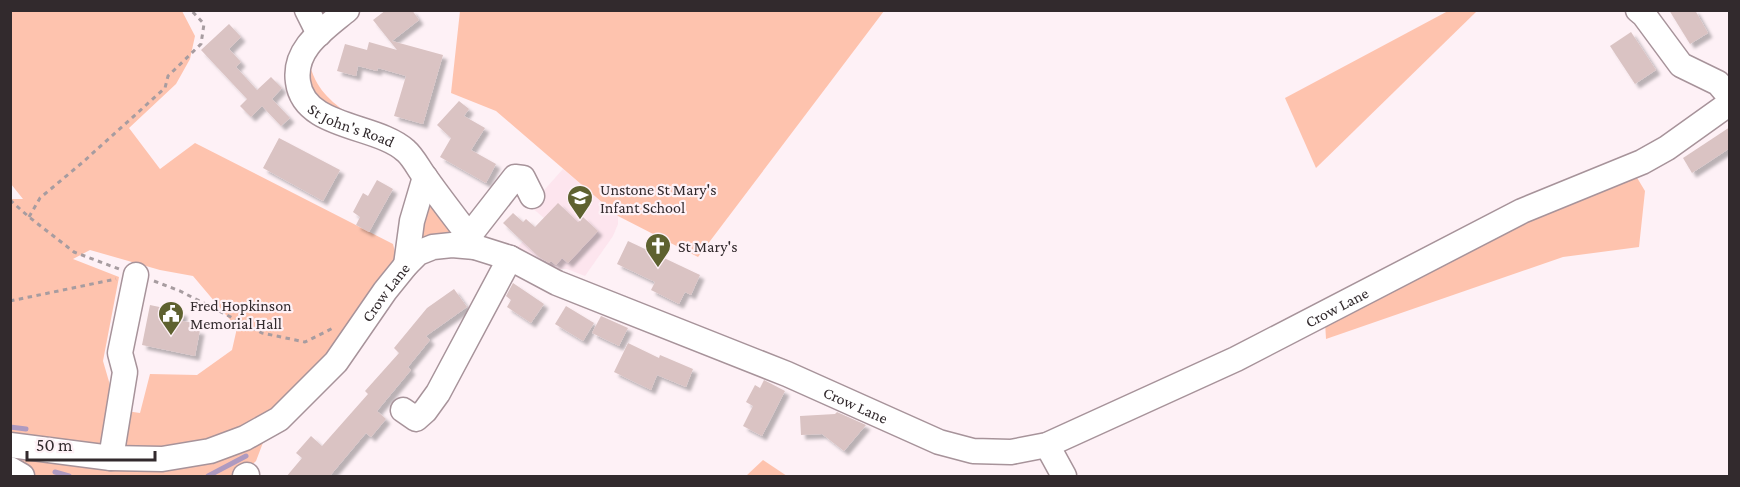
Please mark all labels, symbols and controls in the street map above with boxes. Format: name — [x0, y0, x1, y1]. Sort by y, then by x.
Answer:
street label: St John's Road — [305, 100, 398, 150]
place label: Unstone St Mary's Infant School — [600, 181, 717, 216]
school or university icon: Unstone St Mary's Infant School — [565, 183, 595, 221]
church icon: St Mary's — [643, 231, 673, 269]
place label: St Mary's — [678, 238, 738, 256]
street label: Crow Lane — [358, 260, 413, 325]
street label: Crow Lane — [1302, 284, 1371, 330]
place label: Fred Hopkinson Memorial Hall — [190, 297, 292, 332]
public building icon: Fred Hopkinson Memorial Hall — [156, 299, 186, 337]
street label: Crow Lane — [821, 383, 890, 426]
scale bar — [27, 424, 154, 462]
text: 50 m — [36, 435, 73, 455]

